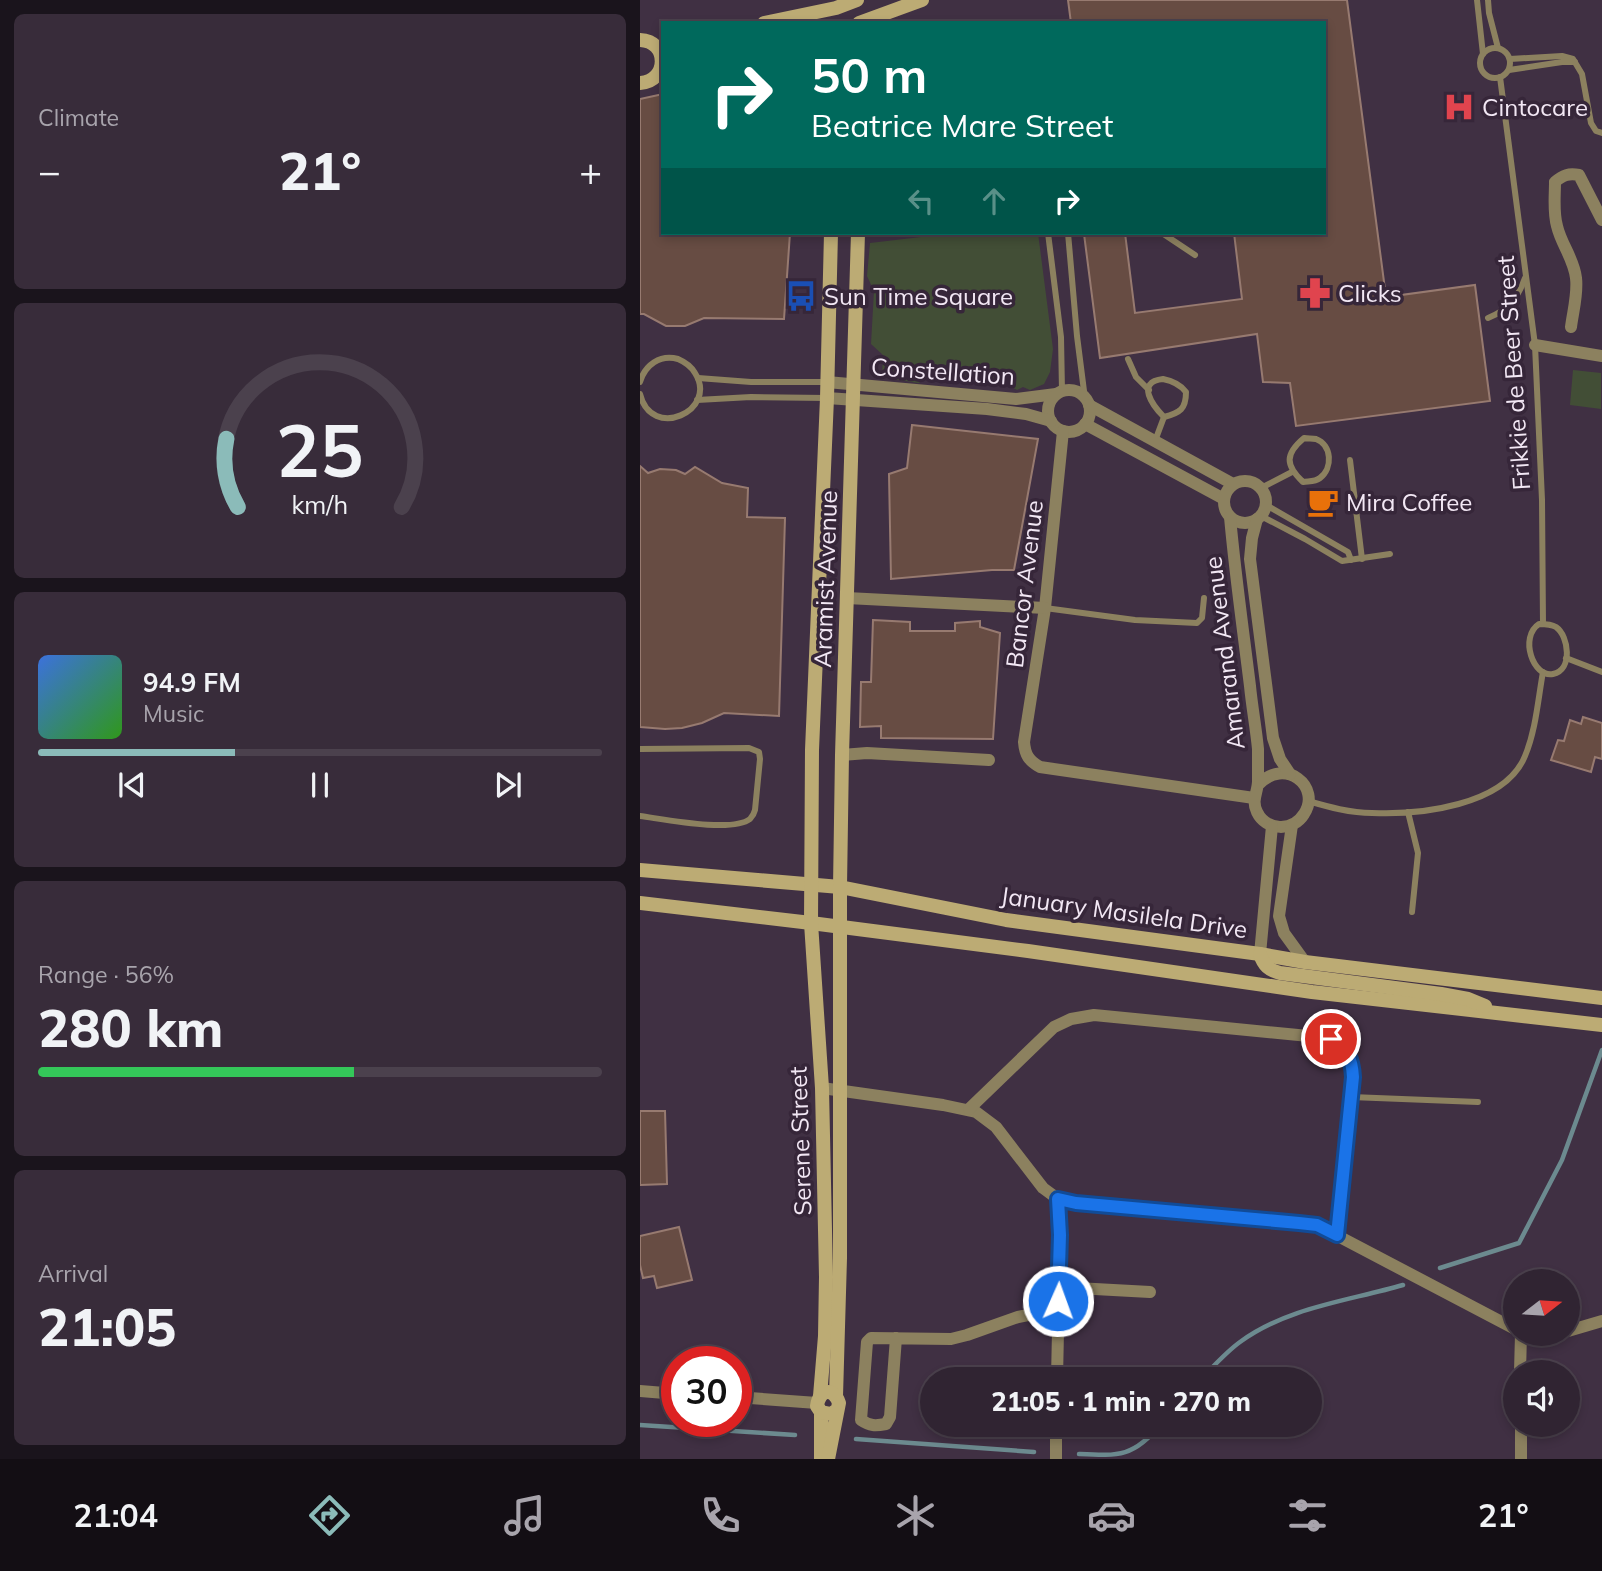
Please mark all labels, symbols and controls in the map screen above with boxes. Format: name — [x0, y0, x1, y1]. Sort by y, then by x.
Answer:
text: 50 m — [811, 44, 927, 105]
icon: right — [696, 49, 787, 140]
hospital icon: Cintocare — [1442, 90, 1476, 124]
place label: Cintocare — [1482, 92, 1588, 122]
text: Climate — [38, 103, 119, 132]
text: Beatrice Mare Street — [811, 105, 1113, 145]
text: 21° — [279, 138, 361, 203]
text: − — [38, 147, 61, 195]
text: + — [579, 147, 602, 195]
icon: left — [902, 182, 940, 220]
icon: ahead — [975, 182, 1013, 220]
icon: right — [1048, 182, 1086, 220]
street label: Frikkie de Beer Street — [1490, 255, 1536, 491]
pharmacy icon: Clicks — [1298, 276, 1332, 310]
place label: Clicks — [1338, 278, 1402, 308]
bus stop icon: Sun Time Square — [784, 279, 818, 313]
place label: Sun Time Square — [824, 281, 1013, 311]
street label: Constellation — [870, 351, 1016, 391]
text: 25 — [276, 404, 364, 495]
cafe icon: Mira Coffee — [1306, 485, 1340, 519]
place label: Mira Coffee — [1346, 487, 1472, 517]
text: km/h — [292, 488, 348, 519]
street label: Aramist Avenue — [807, 490, 843, 668]
street label: Bancor Avenue — [999, 498, 1049, 670]
street label: Amarand Avenue — [1197, 555, 1251, 751]
text: 94.9 FM — [143, 666, 241, 699]
text: Music — [143, 699, 204, 728]
icon: previous — [113, 766, 151, 804]
icon: pause — [301, 766, 339, 804]
icon: next — [489, 766, 527, 804]
street label: January Masilela Drive — [999, 880, 1249, 944]
text: Range · 56% — [38, 960, 174, 989]
text: 280 km — [38, 995, 223, 1060]
pin — [1301, 1009, 1361, 1069]
icon: arrive — [1312, 1020, 1350, 1058]
street label: Serene Street — [782, 1066, 818, 1216]
text: Arrival — [38, 1259, 108, 1288]
position arrow — [1021, 1264, 1095, 1338]
north arrow — [1503, 1269, 1580, 1346]
map controls — [1503, 1269, 1580, 1437]
text: 21:05 — [38, 1294, 176, 1359]
speed limit sign: 30 — [661, 1346, 752, 1437]
button: sound — [1503, 1360, 1580, 1437]
text: 21:05 · 1 min · 270 m — [991, 1385, 1251, 1418]
icon: directions — [305, 1491, 354, 1540]
icon: music — [500, 1491, 549, 1540]
icon: phone — [696, 1491, 745, 1540]
icon: climate — [891, 1491, 940, 1540]
icon: car — [1087, 1491, 1136, 1540]
icon: filters — [1283, 1491, 1332, 1540]
text: 21:04 — [73, 1495, 158, 1535]
text: 21° — [1478, 1495, 1529, 1535]

